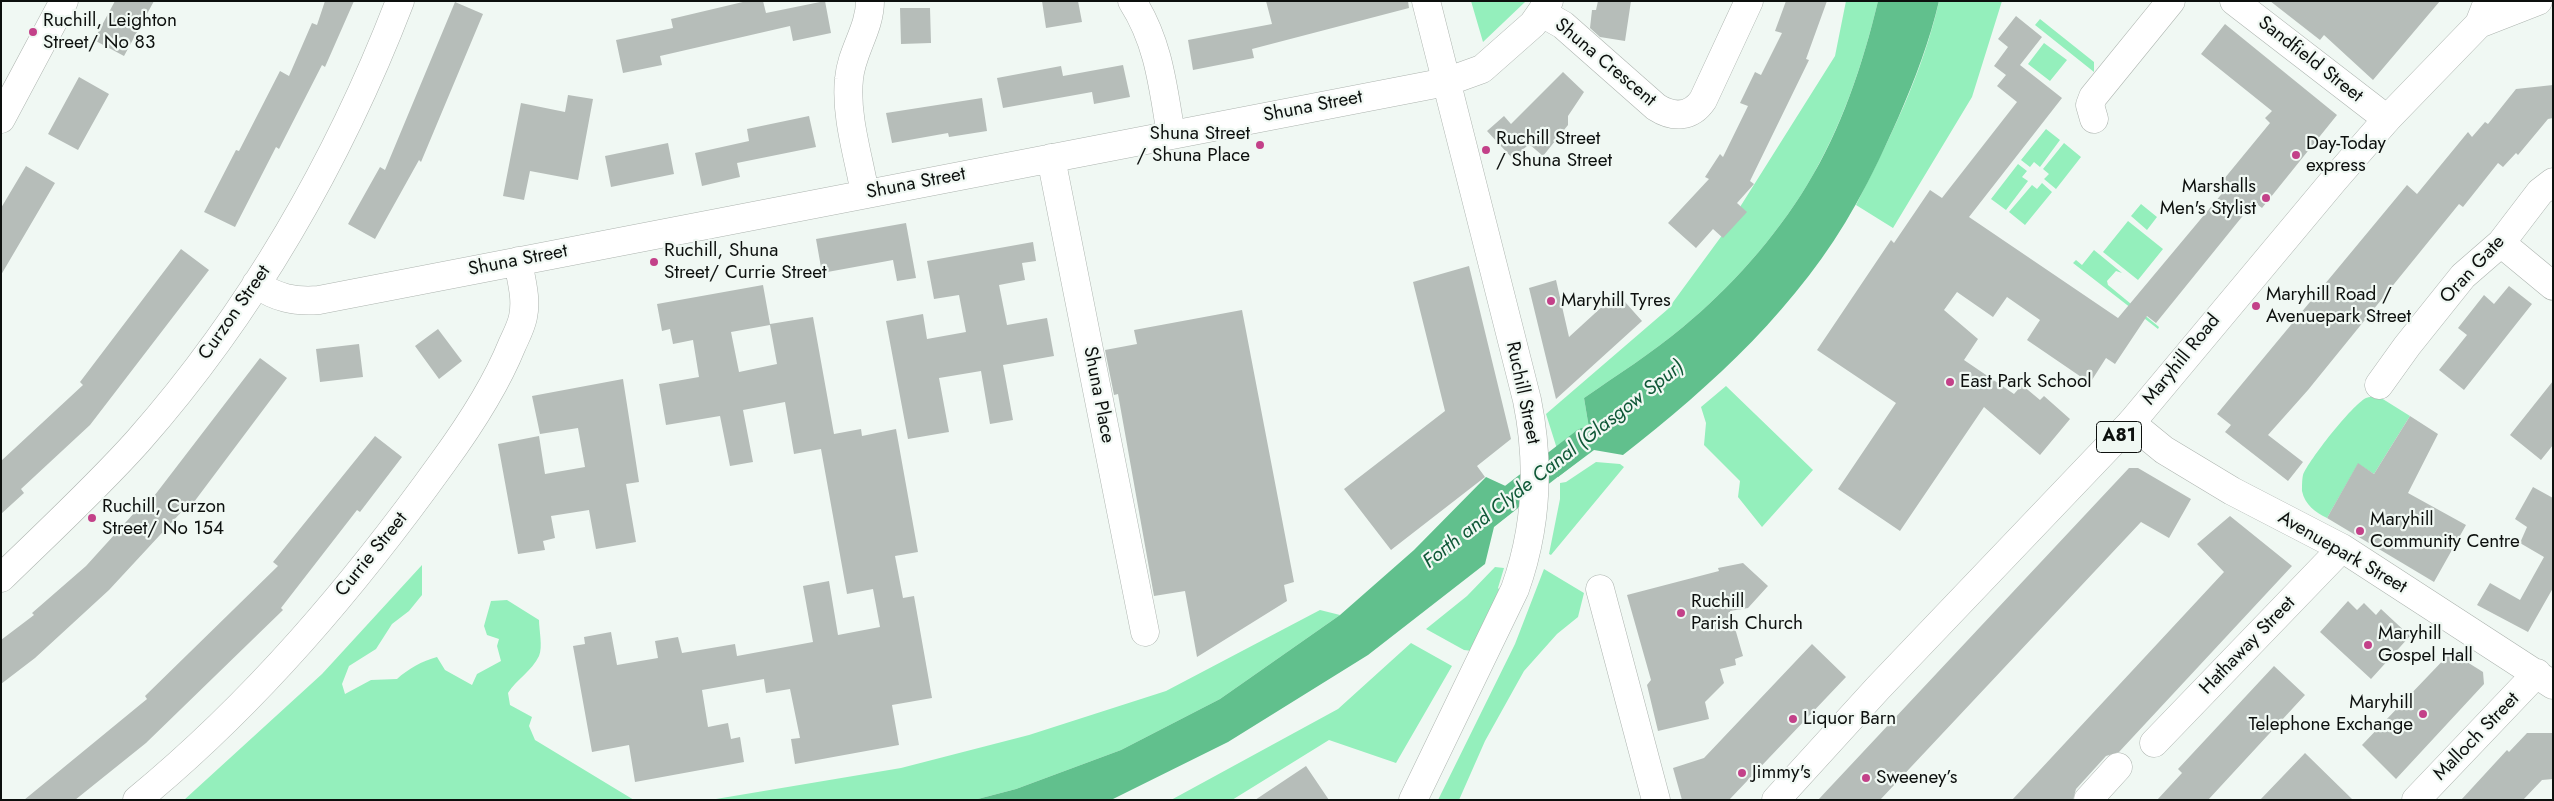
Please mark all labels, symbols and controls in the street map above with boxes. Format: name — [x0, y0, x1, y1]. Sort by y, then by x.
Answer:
place label: Ruchill, Leighton Street/ No 83 — [43, 10, 177, 54]
street label: Sandfield Street — [2253, 12, 2367, 108]
street label: Shuna Crescent — [1550, 14, 1660, 112]
marker: Ruchill, Leighton Street/ No 83 — [27, 26, 39, 38]
street label: Shuna Street — [1261, 86, 1365, 128]
place label: Shuna Street / Shuna Place — [1137, 123, 1250, 167]
place label: Ruchill Street / Shuna Street — [1496, 128, 1612, 172]
place label: Day-Today express — [2306, 133, 2386, 177]
marker: Shuna Street / Shuna Place — [1254, 139, 1266, 151]
marker: Ruchill Street / Shuna Street — [1480, 144, 1492, 156]
marker: Day-Today express — [2290, 149, 2302, 161]
street label: Shuna Street — [864, 163, 968, 205]
place label: Marshalls Men's Stylist — [2160, 176, 2256, 220]
marker: Marshalls Men's Stylist — [2260, 192, 2272, 204]
street label: Oran Gate — [2436, 231, 2510, 309]
street label: Shuna Street — [466, 240, 570, 282]
place label: Ruchill, Shuna Street/ Currie Street — [664, 240, 827, 284]
marker: Ruchill, Shuna Street/ Currie Street — [648, 256, 660, 268]
street label: Curzon Street — [194, 261, 276, 365]
place label: Maryhill Road / Avenuepark Street — [2266, 284, 2411, 328]
place label: Maryhill Tyres — [1561, 290, 1671, 312]
marker: Maryhill Tyres — [1545, 295, 1557, 307]
marker: Maryhill Road / Avenuepark Street — [2250, 300, 2262, 312]
street label: Maryhill Road — [2138, 310, 2226, 410]
street label: Ruchill Street — [1500, 340, 1544, 446]
street label: Shuna Place — [1077, 345, 1119, 445]
water label: Forth and Clyde Canal (Glasgow Spur) — [1419, 356, 1689, 574]
place label: East Park School — [1960, 371, 2092, 393]
marker: East Park School — [1944, 376, 1956, 388]
road number: A81 — [2096, 422, 2142, 452]
place label: Ruchill, Curzon Street/ No 154 — [102, 496, 226, 540]
street label: Avenuepark Street — [2273, 507, 2411, 599]
street label: Currie Street — [331, 508, 413, 602]
place label: Maryhill Community Centre — [2370, 509, 2520, 553]
marker: Ruchill, Curzon Street/ No 154 — [86, 512, 98, 524]
marker: Maryhill Community Centre — [2354, 525, 2366, 537]
place label: Ruchill Parish Church — [1691, 591, 1803, 635]
street label: Hathaway Street — [2195, 592, 2301, 700]
marker: Ruchill Parish Church — [1675, 607, 1687, 619]
place label: Maryhill Gospel Hall — [2378, 623, 2473, 667]
marker: Maryhill Gospel Hall — [2362, 639, 2374, 651]
street label: Malloch Street — [2429, 688, 2525, 786]
place label: Maryhill Telephone Exchange — [2249, 692, 2413, 736]
place label: Liquor Barn — [1803, 708, 1896, 730]
marker: Maryhill Telephone Exchange — [2417, 708, 2429, 720]
marker: Liquor Barn — [1787, 713, 1799, 725]
place label: Jimmy's — [1752, 762, 1811, 784]
marker: Jimmy's — [1736, 767, 1748, 779]
place label: Sweeney’s — [1876, 767, 1957, 789]
marker: Sweeney’s — [1860, 772, 1872, 784]

